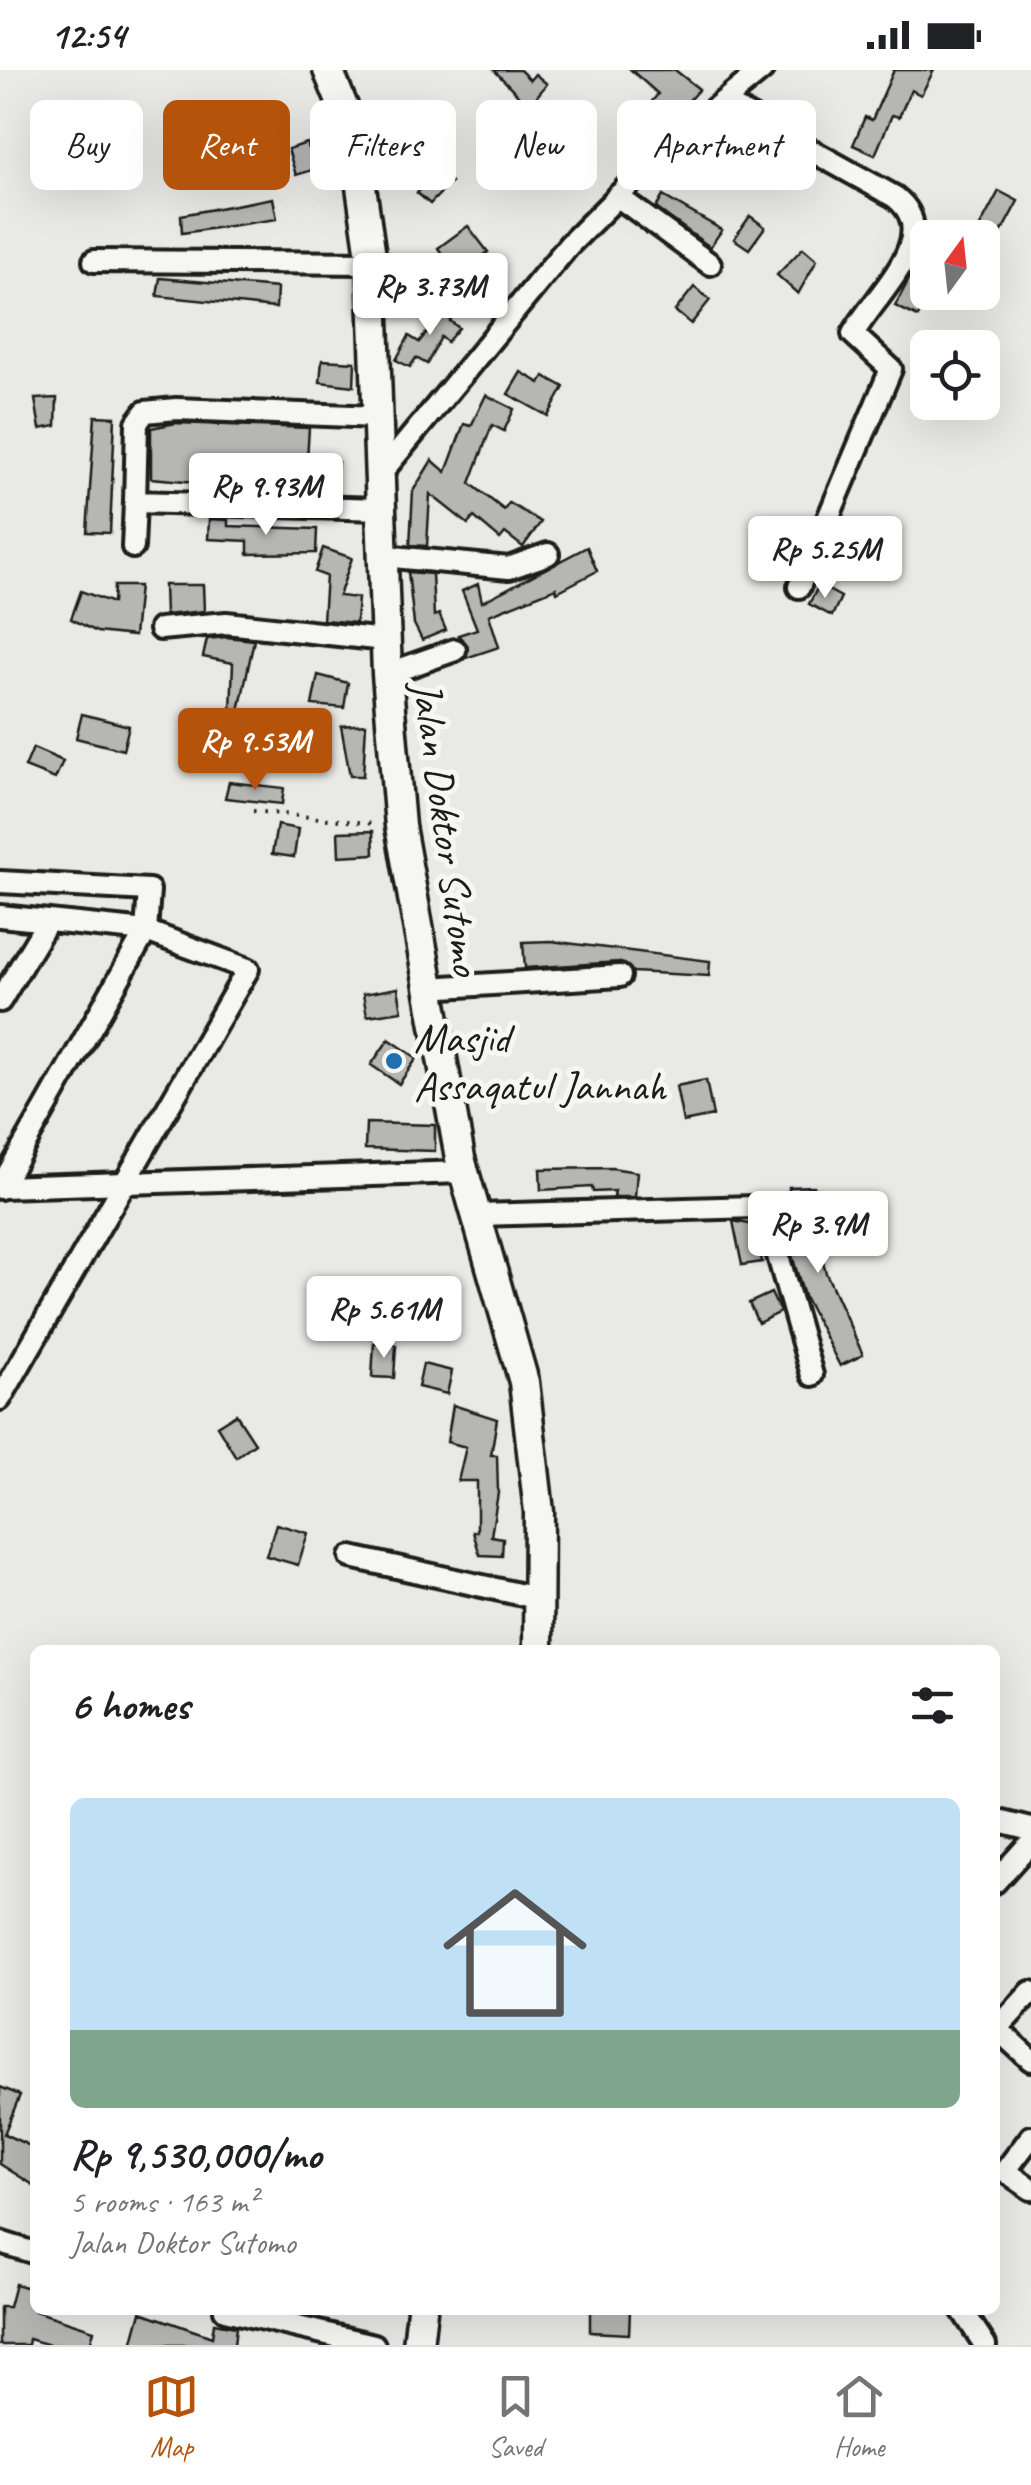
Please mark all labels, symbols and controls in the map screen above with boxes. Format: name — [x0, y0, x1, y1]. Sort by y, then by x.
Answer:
text: 12:54 — [50, 12, 125, 59]
chip: Buy — [30, 100, 143, 190]
chip: Rent — [163, 100, 290, 190]
chip: Filters — [310, 100, 456, 190]
chip: New — [476, 100, 597, 190]
chip: Apartment — [617, 100, 816, 190]
north arrow — [910, 220, 1000, 310]
map controls — [910, 220, 1000, 420]
pin: Rp 3.73M — [327, 253, 533, 338]
text: Rp 3.73M — [375, 265, 485, 306]
button: locate — [910, 330, 1000, 420]
pin: Rp 9.93M — [163, 453, 369, 538]
text: Rp 9.93M — [211, 465, 321, 506]
pin: Rp 5.25M — [722, 516, 928, 601]
text: Rp 5.25M — [770, 528, 880, 569]
street label: Jalan Doktor Sutomo — [399, 676, 494, 981]
pin: Rp 9.53M — [152, 708, 358, 793]
text: Rp 9.53M — [200, 720, 310, 761]
place label: Masjid Assaqatul Jannah — [414, 1012, 667, 1113]
marker: Masjid Assaqatul Jannah — [383, 1050, 405, 1072]
pin: Rp 3.9M — [726, 1191, 910, 1276]
text: Rp 3.9M — [770, 1203, 866, 1244]
pin: Rp 5.61M — [281, 1276, 487, 1361]
text: Rp 5.61M — [329, 1288, 439, 1329]
icon: filters — [905, 1678, 960, 1733]
text: 6 homes — [70, 1679, 189, 1732]
icon: home — [425, 1863, 605, 2043]
text: Rp 9,530,000/mo — [70, 2128, 321, 2181]
text: 5 rooms · 163 m² — [70, 2181, 257, 2222]
text: Jalan Doktor Sutomo — [70, 2222, 296, 2263]
tab: Map — [144, 2369, 199, 2464]
tab: Saved — [488, 2369, 543, 2464]
tab: Home — [832, 2369, 887, 2464]

